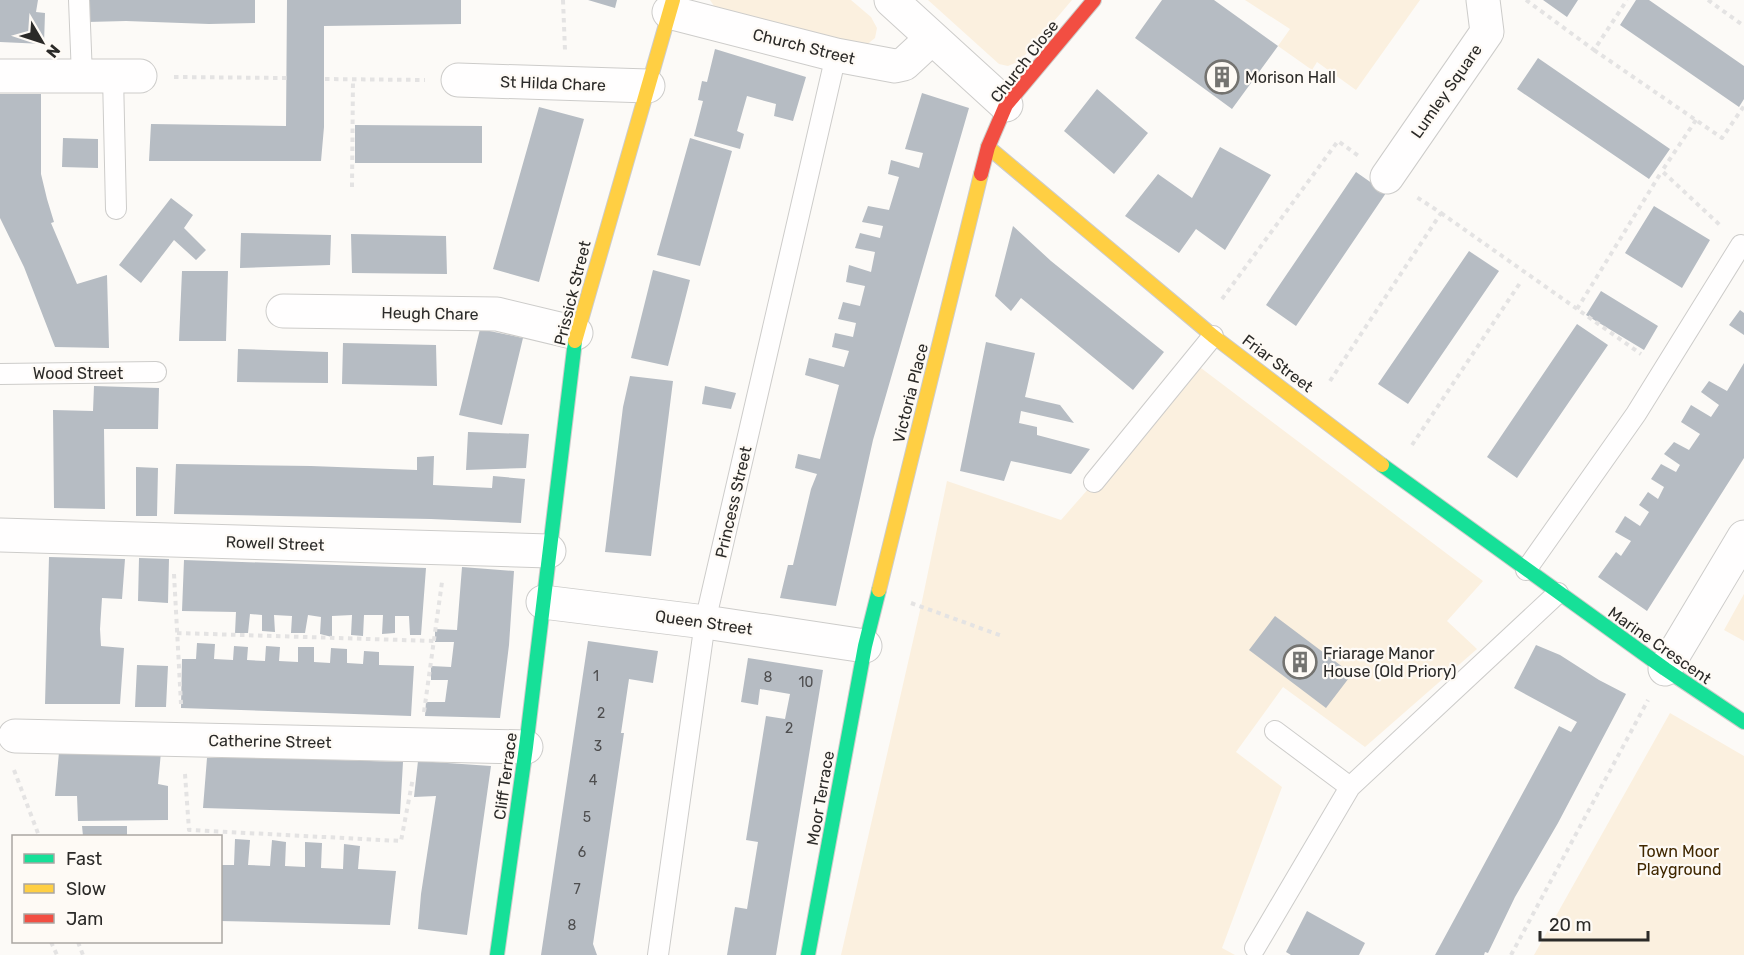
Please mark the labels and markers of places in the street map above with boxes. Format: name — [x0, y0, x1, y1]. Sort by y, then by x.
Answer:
building icon: Morison Hall — [1204, 59, 1240, 95]
place label: Morison Hall — [1245, 68, 1336, 87]
building icon: Friarage Manor House (Old Priory) — [1282, 644, 1318, 680]
place label: Friarage Manor House (Old Priory) — [1323, 644, 1456, 681]

